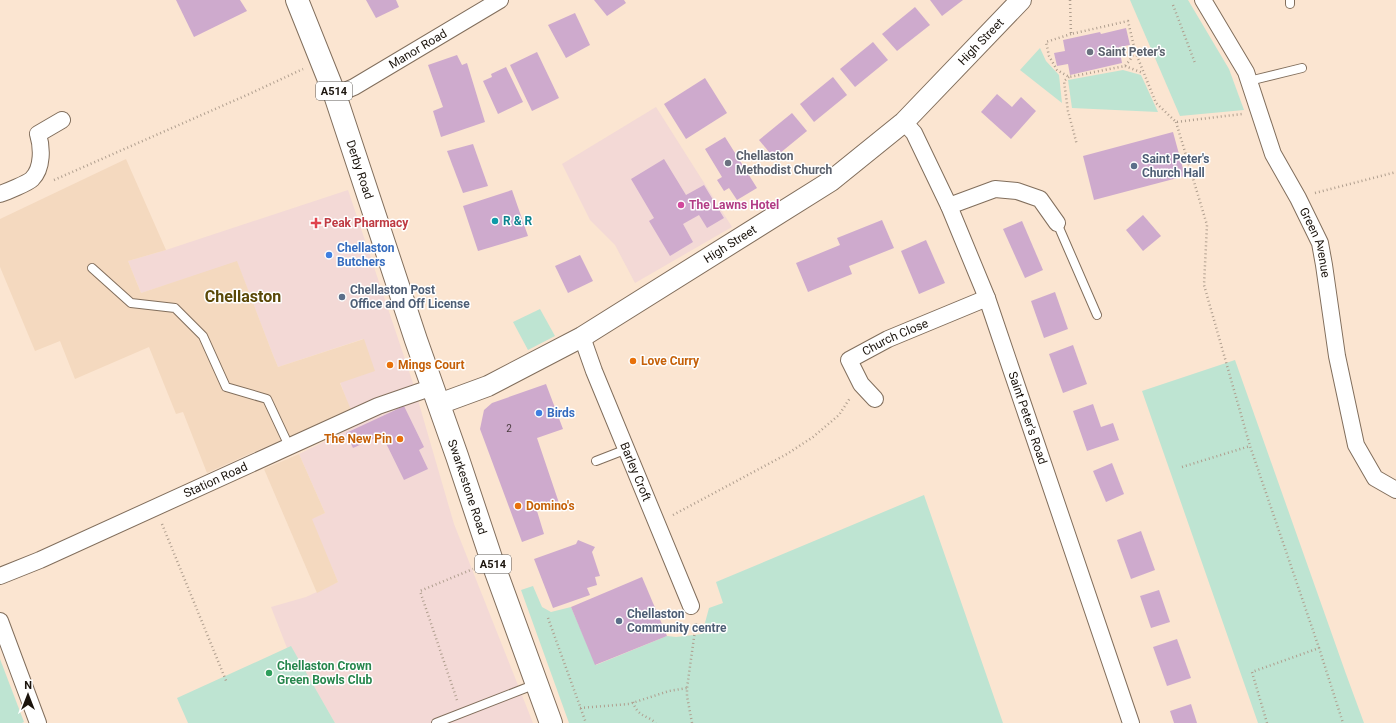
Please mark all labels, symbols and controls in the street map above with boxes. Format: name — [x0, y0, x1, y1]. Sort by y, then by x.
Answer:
street label: High Street — [955, 15, 1007, 68]
street label: Manor Road — [386, 26, 449, 72]
place label: Saint Peter's — [1098, 45, 1166, 59]
marker: Saint Peter's — [1085, 47, 1095, 57]
road number: A514 — [316, 82, 352, 100]
street label: Derby Road — [343, 138, 376, 201]
place label: Chellaston Methodist Church — [736, 149, 833, 177]
place label: Saint Peter's Church Hall — [1142, 152, 1210, 180]
marker: Chellaston Methodist Church — [723, 158, 733, 168]
marker: Saint Peter's Church Hall — [1129, 161, 1139, 171]
place label: The Lawns Hotel — [689, 198, 779, 212]
marker: The Lawns Hotel — [676, 200, 686, 210]
street label: Green Avenue — [1297, 205, 1333, 279]
place label: R & R — [503, 214, 533, 228]
place label: Peak Pharmacy — [324, 216, 409, 230]
marker: R & R — [490, 216, 500, 226]
marker: Peak Pharmacy — [311, 218, 321, 228]
street label: High Street — [701, 222, 759, 266]
place label: Chellaston Butchers — [337, 241, 395, 269]
marker: Chellaston Butchers — [324, 250, 334, 260]
place label: Chellaston Post Office and Off License — [350, 283, 470, 311]
district label: Chellaston — [205, 287, 281, 306]
marker: Chellaston Post Office and Off License — [337, 292, 347, 302]
street label: Church Close — [860, 316, 930, 359]
place label: Love Curry — [641, 354, 700, 368]
marker: Love Curry — [628, 356, 638, 366]
place label: Mings Court — [398, 358, 465, 372]
marker: Mings Court — [385, 360, 395, 370]
street label: Saint Peter's Road — [1005, 370, 1050, 466]
place label: Birds — [547, 406, 575, 420]
marker: Birds — [534, 408, 544, 418]
house number: 2 — [506, 423, 512, 434]
place label: The New Pin — [324, 432, 392, 446]
marker: The New Pin — [395, 434, 405, 444]
street label: Swarkestone Road — [445, 437, 490, 536]
street label: Barley Croft — [617, 440, 654, 503]
street label: Station Road — [181, 459, 250, 501]
place label: Domino's — [526, 499, 575, 513]
marker: Domino's — [513, 501, 523, 511]
road number: A514 — [475, 555, 511, 573]
place label: Chellaston Community centre — [627, 607, 727, 635]
marker: Chellaston Community centre — [614, 616, 624, 626]
place label: Chellaston Crown Green Bowls Club — [277, 659, 372, 687]
marker: Chellaston Crown Green Bowls Club — [264, 668, 274, 678]
north arrow — [8, 675, 48, 715]
text: N — [24, 679, 32, 692]

